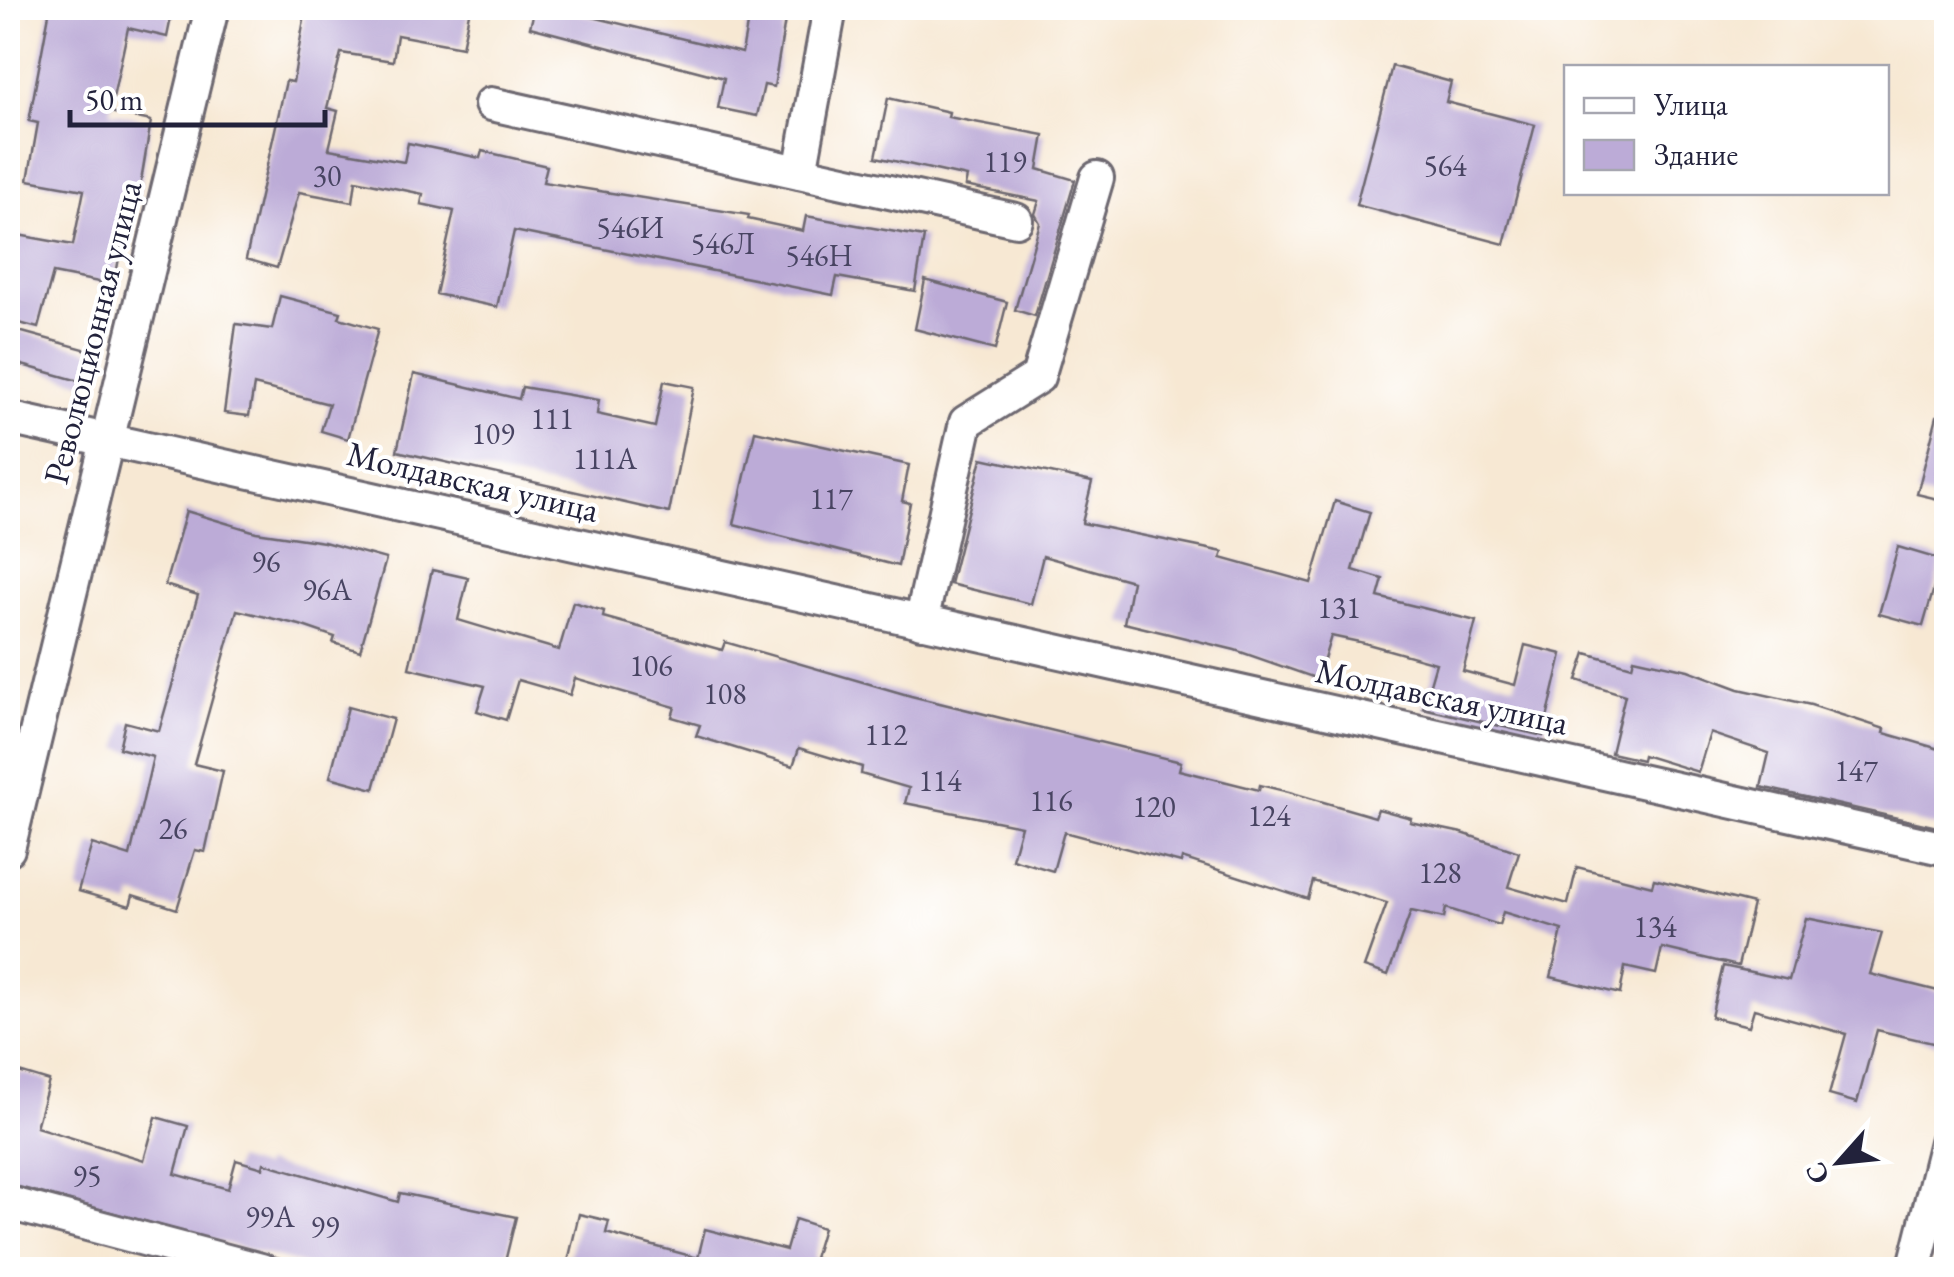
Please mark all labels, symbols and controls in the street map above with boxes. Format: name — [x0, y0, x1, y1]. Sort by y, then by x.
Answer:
scale bar — [70, 65, 325, 127]
legend — [1564, 65, 1889, 195]
text: 50 m — [85, 80, 143, 119]
text: Улица — [1653, 85, 1728, 124]
text: Здание — [1654, 135, 1738, 174]
house number: 119 — [983, 142, 1027, 181]
house number: 564 — [1423, 146, 1467, 185]
house number: 30 — [313, 156, 341, 195]
street label: Революционная улица — [33, 176, 152, 489]
house number: 546И — [596, 208, 664, 247]
house number: 546Л — [691, 224, 755, 263]
house number: 546Н — [785, 236, 853, 275]
house number: 111 — [530, 399, 574, 438]
house number: 109 — [471, 414, 515, 453]
street label: Молдавская улица — [342, 430, 603, 533]
house number: 111А — [573, 439, 637, 478]
house number: 117 — [809, 479, 853, 518]
house number: 96 — [252, 542, 280, 581]
house number: 96А — [302, 570, 352, 609]
house number: 131 — [1317, 588, 1361, 627]
house number: 106 — [629, 646, 673, 685]
street label: Молдавская улица — [1311, 647, 1572, 746]
house number: 108 — [703, 674, 747, 713]
house number: 112 — [864, 715, 908, 754]
house number: 147 — [1834, 751, 1878, 790]
house number: 114 — [918, 761, 962, 800]
house number: 116 — [1029, 781, 1073, 820]
house number: 120 — [1132, 787, 1176, 826]
house number: 124 — [1247, 796, 1291, 835]
house number: 26 — [159, 809, 187, 848]
house number: 128 — [1418, 853, 1462, 892]
house number: 134 — [1633, 907, 1677, 946]
north arrow — [1789, 1112, 1889, 1212]
house number: 95 — [73, 1156, 101, 1195]
text: С — [1796, 1156, 1837, 1190]
house number: 99А — [245, 1197, 295, 1236]
house number: 99 — [311, 1207, 339, 1246]

